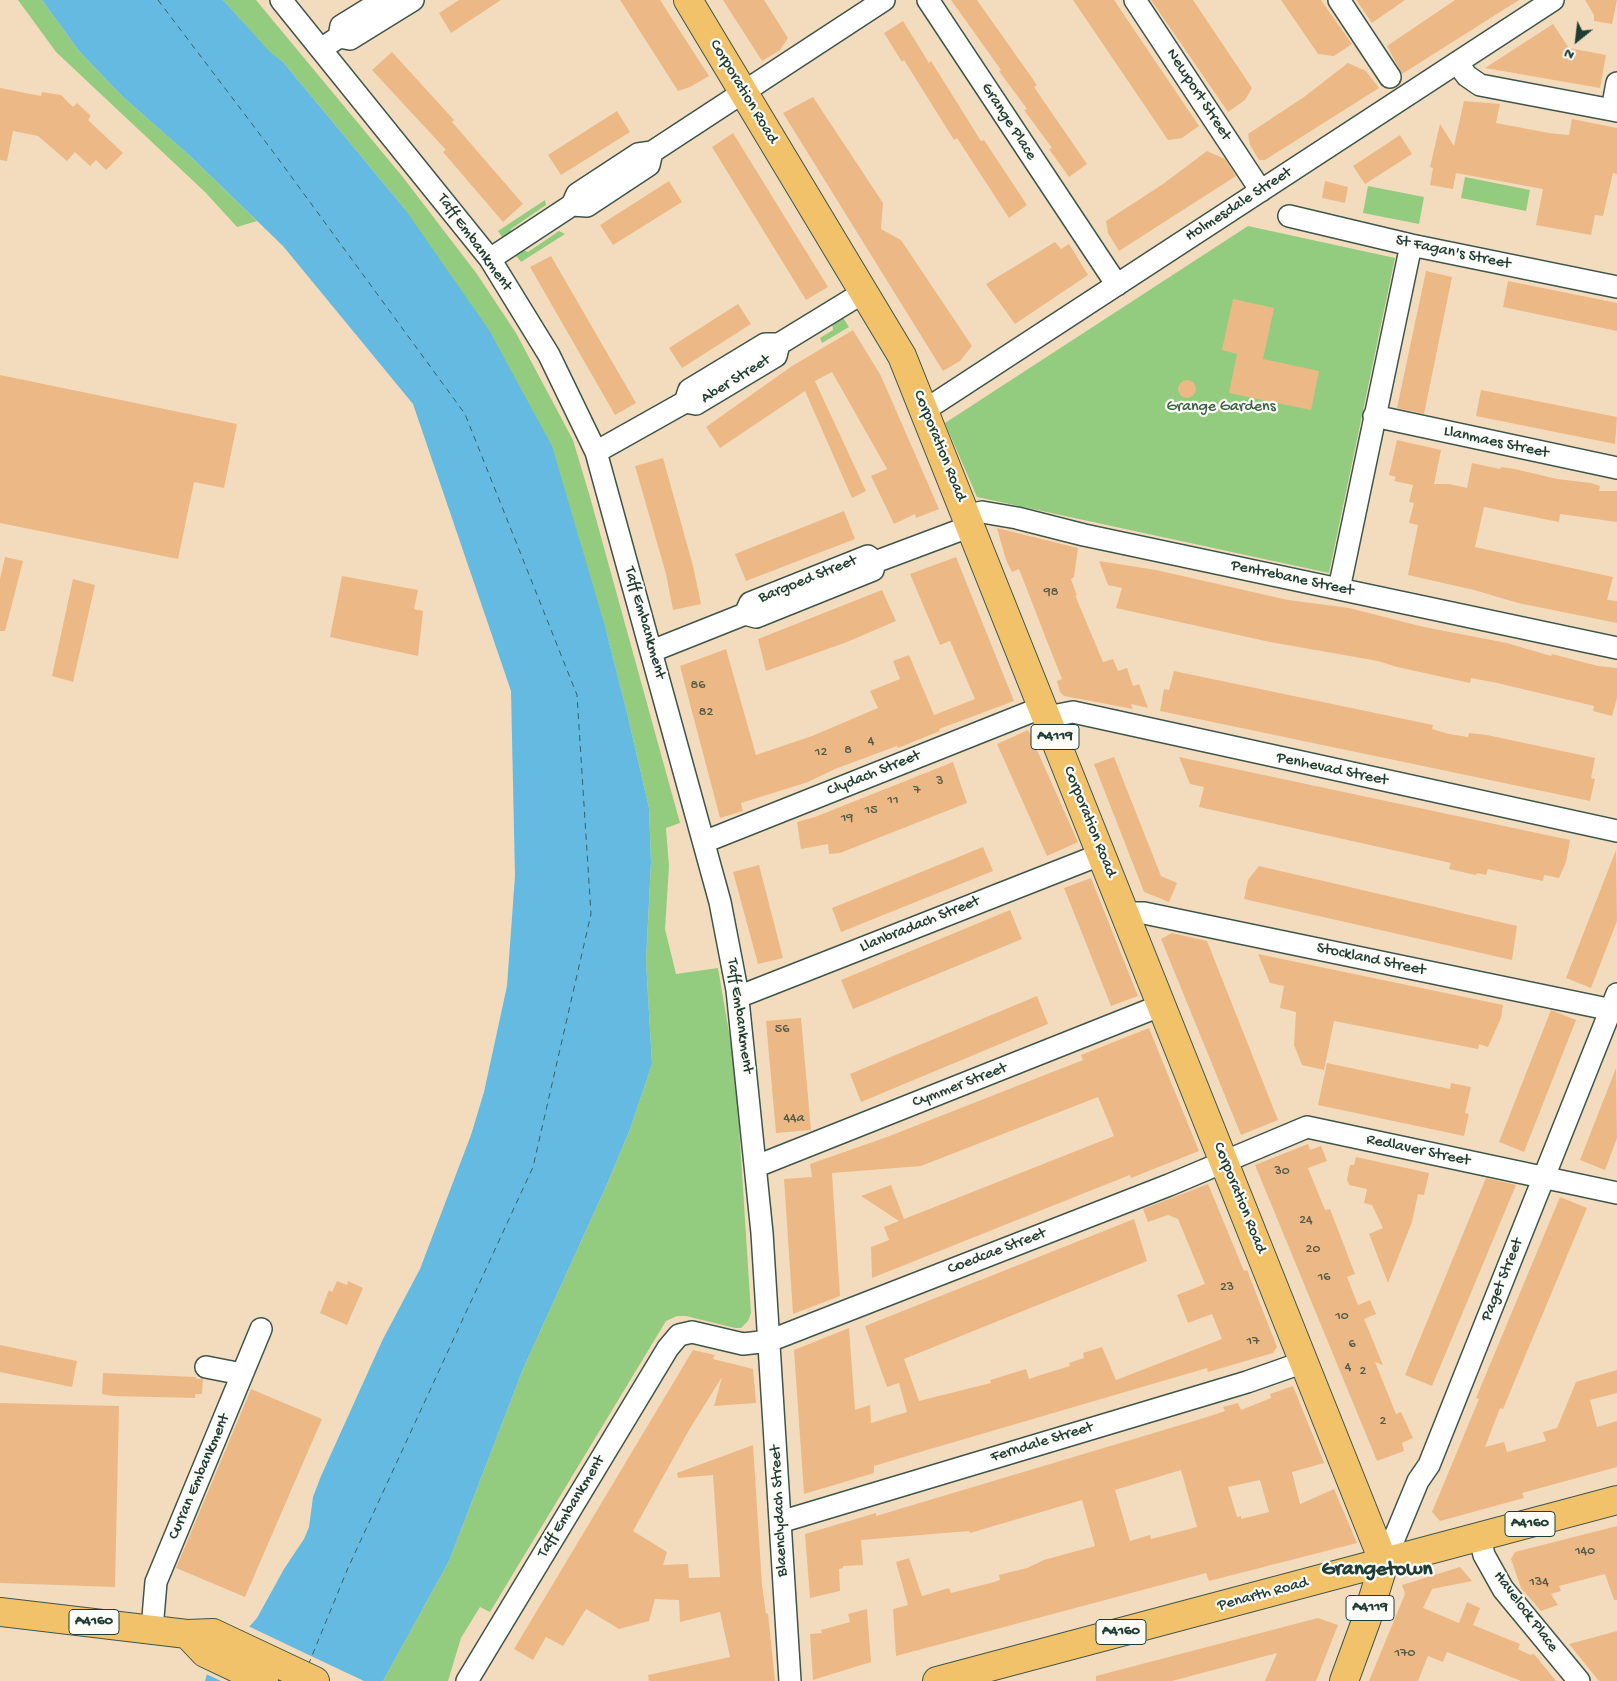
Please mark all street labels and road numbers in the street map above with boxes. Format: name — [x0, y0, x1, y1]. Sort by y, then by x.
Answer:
street label: Corporation Road — [704, 36, 782, 148]
street label: Newport Street — [1161, 45, 1235, 145]
street label: Grange Place — [976, 80, 1040, 164]
street label: Holmesdale Street — [1182, 163, 1296, 247]
street label: Taff Embankment — [432, 191, 516, 295]
street label: St Fagan's Street — [1394, 231, 1512, 275]
street label: Aber Street — [698, 351, 774, 409]
street label: Corporation Road — [908, 388, 970, 504]
street label: Llanmaes Street — [1442, 423, 1550, 463]
street label: Bargoed Street — [756, 552, 860, 608]
street label: Pentrebane Street — [1229, 557, 1355, 601]
street label: Taff Embankment — [619, 565, 669, 681]
road number: A4119 — [1031, 724, 1079, 750]
street label: Clydach Street — [825, 747, 923, 801]
street label: Penhevad Street — [1275, 749, 1389, 791]
street label: Corporation Road — [1058, 764, 1120, 880]
street label: Llanbradach Street — [857, 892, 983, 958]
street label: Stockland Street — [1315, 939, 1427, 981]
street label: Taff Embankment — [721, 957, 757, 1075]
street label: Cymmer Street — [910, 1059, 1010, 1113]
street label: Redlaver Street — [1364, 1131, 1472, 1171]
street label: Corporation Road — [1208, 1140, 1270, 1256]
street label: Coedcae Street — [945, 1224, 1049, 1280]
street label: Paget Street — [1478, 1236, 1528, 1324]
street label: Curran Embankment — [165, 1411, 235, 1543]
street label: Ferndale Street — [988, 1418, 1096, 1468]
street label: Blaenclydach Street — [767, 1445, 793, 1577]
street label: Taff Embankment — [534, 1452, 610, 1562]
road number: A4160 — [1505, 1512, 1555, 1536]
street label: Havelock Place — [1488, 1568, 1562, 1656]
street label: Penarth Road — [1216, 1574, 1310, 1616]
road number: A4119 — [1346, 1596, 1394, 1620]
road number: A4160 — [69, 1610, 119, 1634]
road number: A4160 — [1096, 1620, 1146, 1644]

